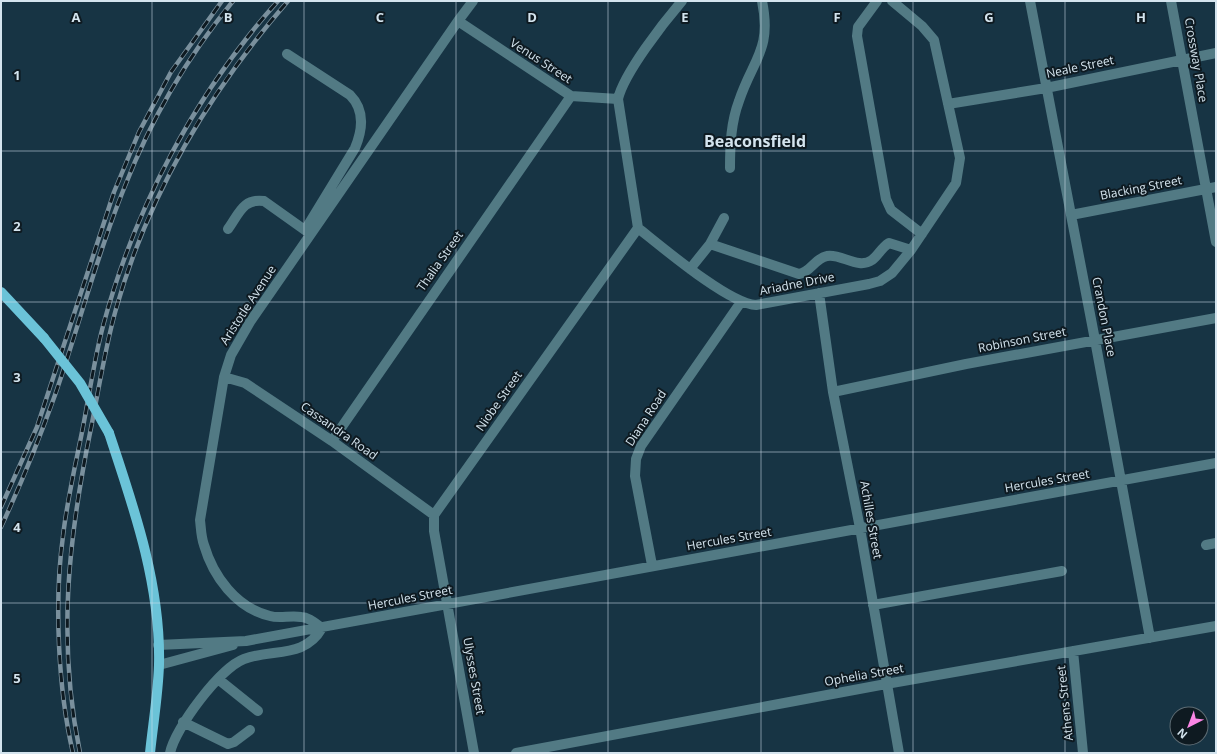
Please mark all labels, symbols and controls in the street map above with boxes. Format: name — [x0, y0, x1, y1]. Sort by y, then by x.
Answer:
text: A — [72, 8, 81, 26]
text: B — [224, 8, 233, 26]
text: C — [376, 8, 384, 26]
text: D — [527, 8, 537, 26]
text: E — [681, 8, 689, 26]
text: F — [833, 8, 841, 26]
text: G — [984, 8, 994, 26]
text: H — [1136, 8, 1146, 26]
street label: Crossway Place — [1181, 16, 1212, 104]
street label: Venus Street — [507, 34, 576, 87]
street label: Neale Street — [1044, 51, 1115, 82]
text: 1 — [13, 66, 21, 84]
district label: Beaconsfield — [704, 130, 806, 152]
street label: Blacking Street — [1099, 171, 1183, 204]
text: 2 — [13, 217, 21, 235]
street label: Thalia Street — [413, 227, 467, 294]
street label: Aristotle Avenue — [215, 261, 280, 348]
street label: Ariadne Drive — [758, 268, 836, 299]
street label: Crandon Place — [1088, 276, 1121, 359]
street label: Robinson Street — [976, 323, 1067, 356]
street label: Niobe Street — [472, 367, 526, 434]
text: 3 — [13, 368, 21, 386]
street label: Diana Road — [621, 386, 670, 449]
street label: Cassandra Road — [297, 398, 381, 463]
street label: Hercules Street — [1003, 465, 1091, 496]
street label: Achilles Street — [856, 480, 887, 560]
text: 4 — [13, 518, 21, 536]
street label: Hercules Street — [685, 523, 773, 554]
street label: Hercules Street — [366, 581, 454, 614]
street label: Ulysses Street — [459, 636, 490, 716]
street label: Ophelia Street — [823, 659, 905, 690]
street label: Athens Street — [1052, 665, 1077, 742]
text: 5 — [13, 669, 21, 687]
north arrow — [1169, 706, 1209, 746]
text: N — [1174, 725, 1190, 742]

